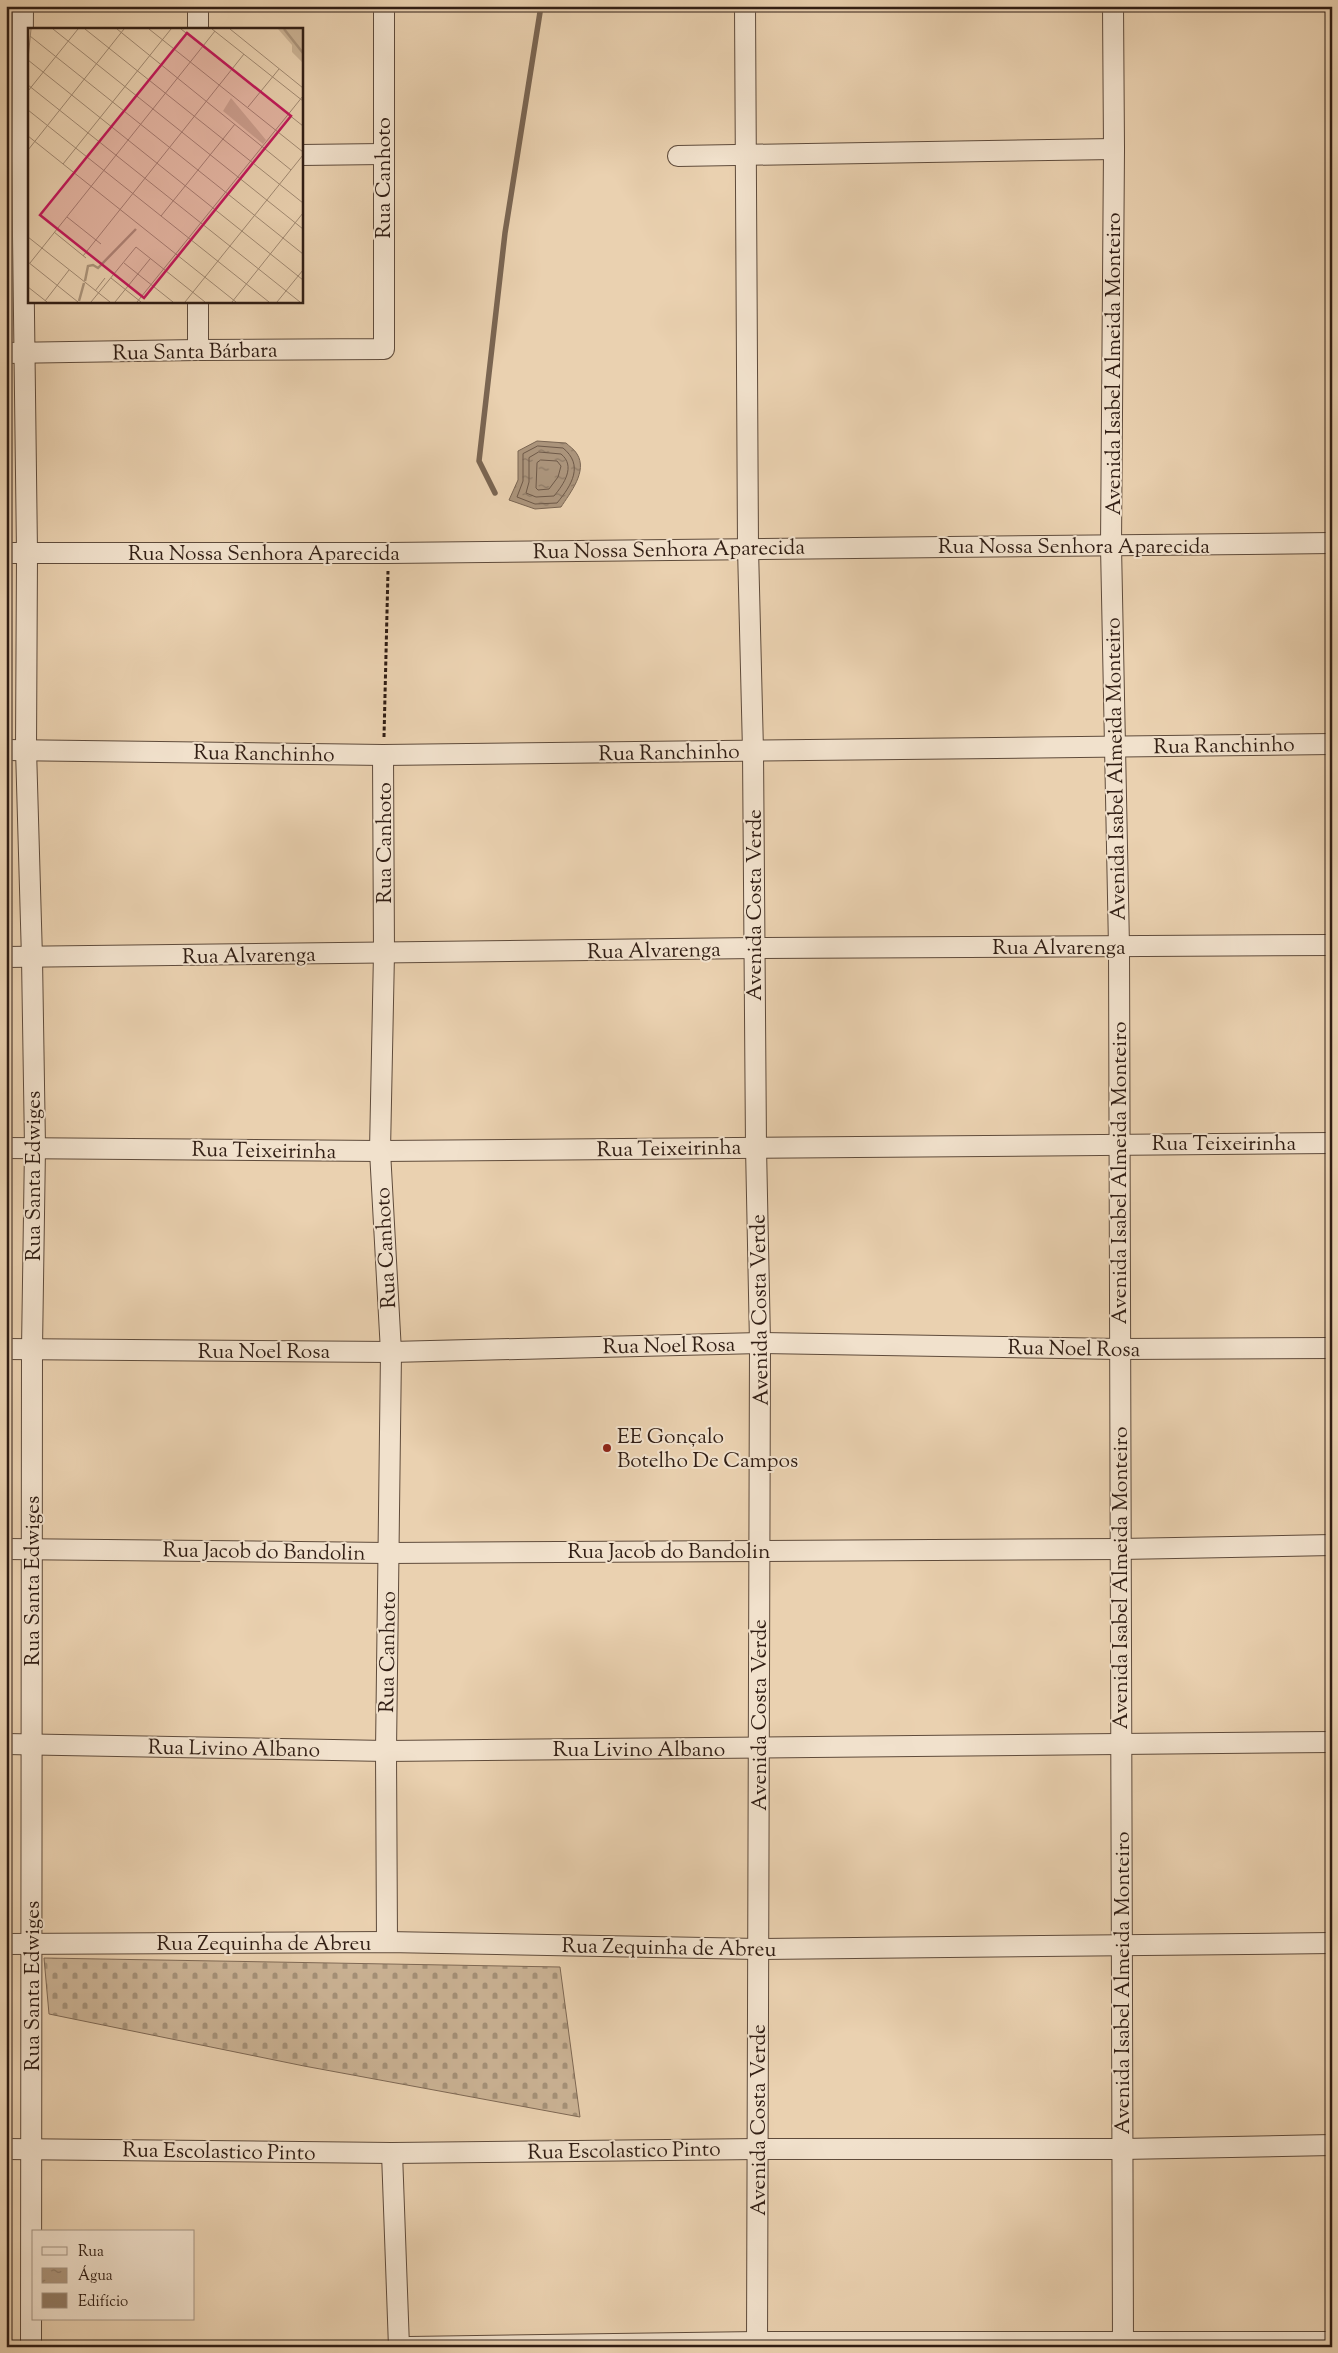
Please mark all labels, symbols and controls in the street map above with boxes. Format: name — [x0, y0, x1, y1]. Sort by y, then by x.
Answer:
inset map — [28, 28, 302, 302]
street label: Rua Canhoto — [370, 117, 400, 239]
street label: Avenida Isabel Almeida Monteiro — [1100, 212, 1130, 516]
street label: Rua Santa Bárbara — [112, 337, 278, 369]
street label: Rua Nossa Senhora Aparecida — [938, 533, 1210, 563]
street label: Rua Nossa Senhora Aparecida — [533, 534, 806, 568]
street label: Rua Nossa Senhora Aparecida — [128, 540, 400, 570]
street label: Avenida Isabel Almeida Monteiro — [1099, 617, 1135, 921]
street label: Rua Ranchinho — [1153, 731, 1295, 763]
street label: Rua Ranchinho — [598, 738, 740, 770]
street label: Rua Ranchinho — [193, 739, 335, 771]
street label: Rua Canhoto — [371, 782, 401, 904]
street label: Avenida Costa Verde — [741, 809, 771, 1001]
street label: Rua Alvarenga — [992, 934, 1126, 964]
street label: Rua Alvarenga — [587, 936, 721, 968]
street label: Rua Alvarenga — [182, 941, 316, 973]
street label: Avenida Isabel Almeida Monteiro — [1106, 1021, 1136, 1325]
street label: Rua Santa Edwiges — [20, 1091, 50, 1261]
street label: Rua Teixeirinha — [1152, 1130, 1297, 1160]
street label: Rua Teixeirinha — [596, 1134, 742, 1166]
street label: Rua Teixeirinha — [191, 1136, 337, 1168]
street label: Rua Canhoto — [369, 1186, 405, 1309]
street label: Avenida Costa Verde — [744, 1214, 778, 1406]
street label: Rua Noel Rosa — [602, 1331, 736, 1363]
street label: Rua Noel Rosa — [1007, 1334, 1141, 1366]
street label: Rua Noel Rosa — [198, 1338, 331, 1368]
place label: EE Gonçalo Botelho De Campos — [617, 1423, 798, 1477]
street label: Avenida Isabel Almeida Monteiro — [1107, 1426, 1137, 1730]
marker: EE Gonçalo Botelho De Campos — [601, 1442, 613, 1454]
street label: Rua Santa Edwiges — [19, 1496, 49, 1666]
street label: Rua Jacob do Bandolin — [162, 1536, 366, 1570]
street label: Rua Jacob do Bandolin — [568, 1538, 770, 1568]
street label: Rua Canhoto — [373, 1591, 405, 1713]
street label: Avenida Costa Verde — [746, 1619, 776, 1811]
street label: Rua Livino Albano — [148, 1733, 320, 1767]
street label: Rua Livino Albano — [553, 1736, 725, 1766]
street label: Avenida Isabel Almeida Monteiro — [1109, 1831, 1139, 2135]
street label: Rua Santa Edwiges — [19, 1901, 49, 2071]
street label: Rua Zequinha de Abreu — [157, 1930, 371, 1960]
street label: Rua Zequinha de Abreu — [561, 1932, 777, 1966]
street label: Avenida Costa Verde — [745, 2024, 775, 2216]
street label: Rua Escolastico Pinto — [527, 2135, 721, 2169]
street label: Rua Escolastico Pinto — [122, 2136, 316, 2170]
legend — [32, 2230, 195, 2320]
text: Rua — [78, 2242, 104, 2263]
text: Água — [78, 2265, 113, 2287]
text: Edifício — [78, 2292, 128, 2313]

